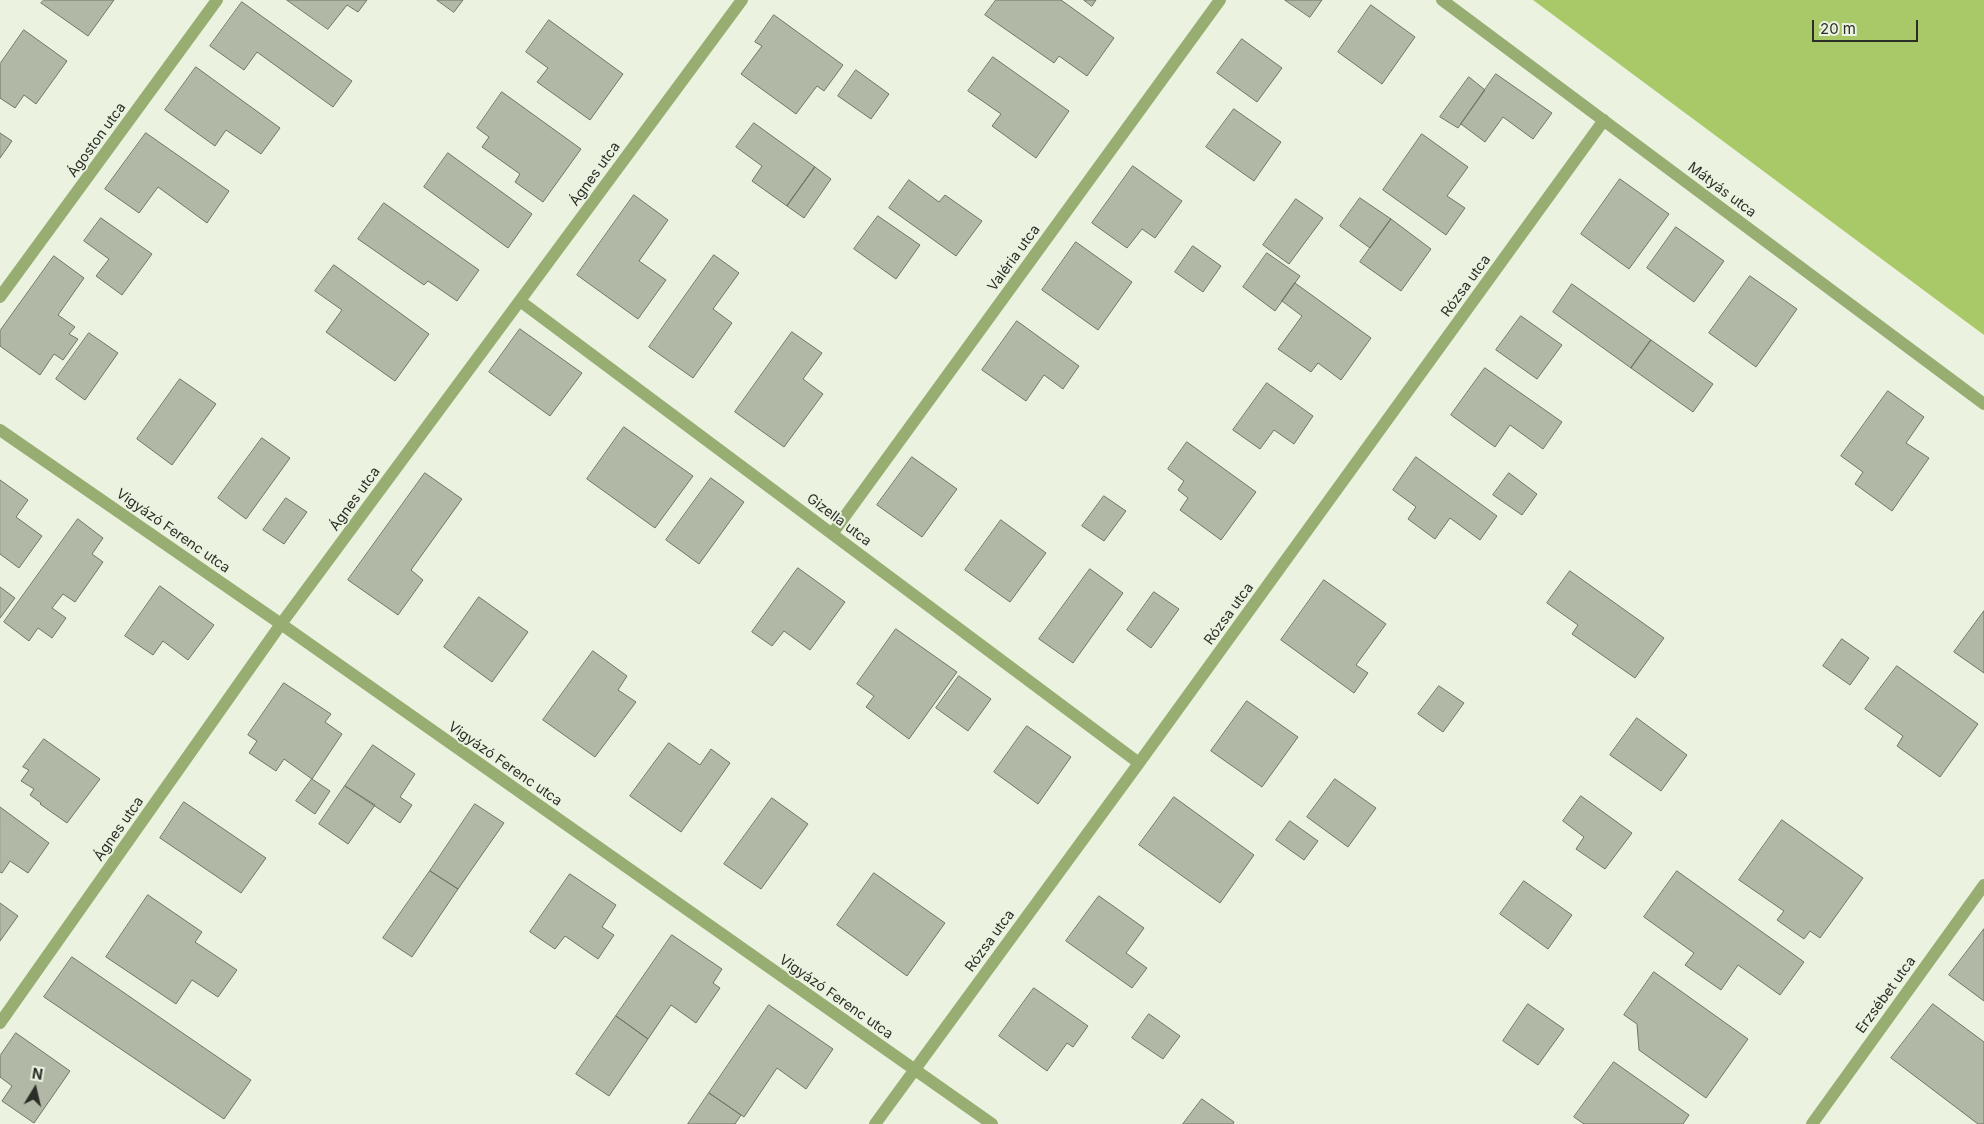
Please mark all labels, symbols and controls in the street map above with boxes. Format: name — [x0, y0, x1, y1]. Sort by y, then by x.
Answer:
scale bar — [1814, 10, 1920, 42]
text: 20 m — [1820, 19, 1856, 38]
street label: Ágoston utca — [64, 100, 130, 180]
street label: Ágnes utca — [566, 139, 624, 209]
street label: Mátyás utca — [1685, 159, 1759, 221]
street label: Valéria utca — [984, 222, 1044, 294]
street label: Rózsa utca — [1438, 252, 1494, 320]
street label: Ágnes utca — [326, 464, 384, 534]
street label: Vigyázó Ferenc utca — [113, 485, 233, 577]
street label: Gizella utca — [803, 490, 875, 550]
street label: Rózsa utca — [1201, 580, 1257, 648]
street label: Vigyázó Ferenc utca — [445, 718, 565, 810]
street label: Ágnes utca — [91, 794, 147, 864]
street label: Rózsa utca — [962, 907, 1018, 975]
street label: Vigyázó Ferenc utca — [776, 951, 896, 1043]
street label: Erzsébet utca — [1852, 953, 1920, 1037]
north arrow — [10, 1064, 60, 1114]
text: N — [31, 1064, 44, 1083]

